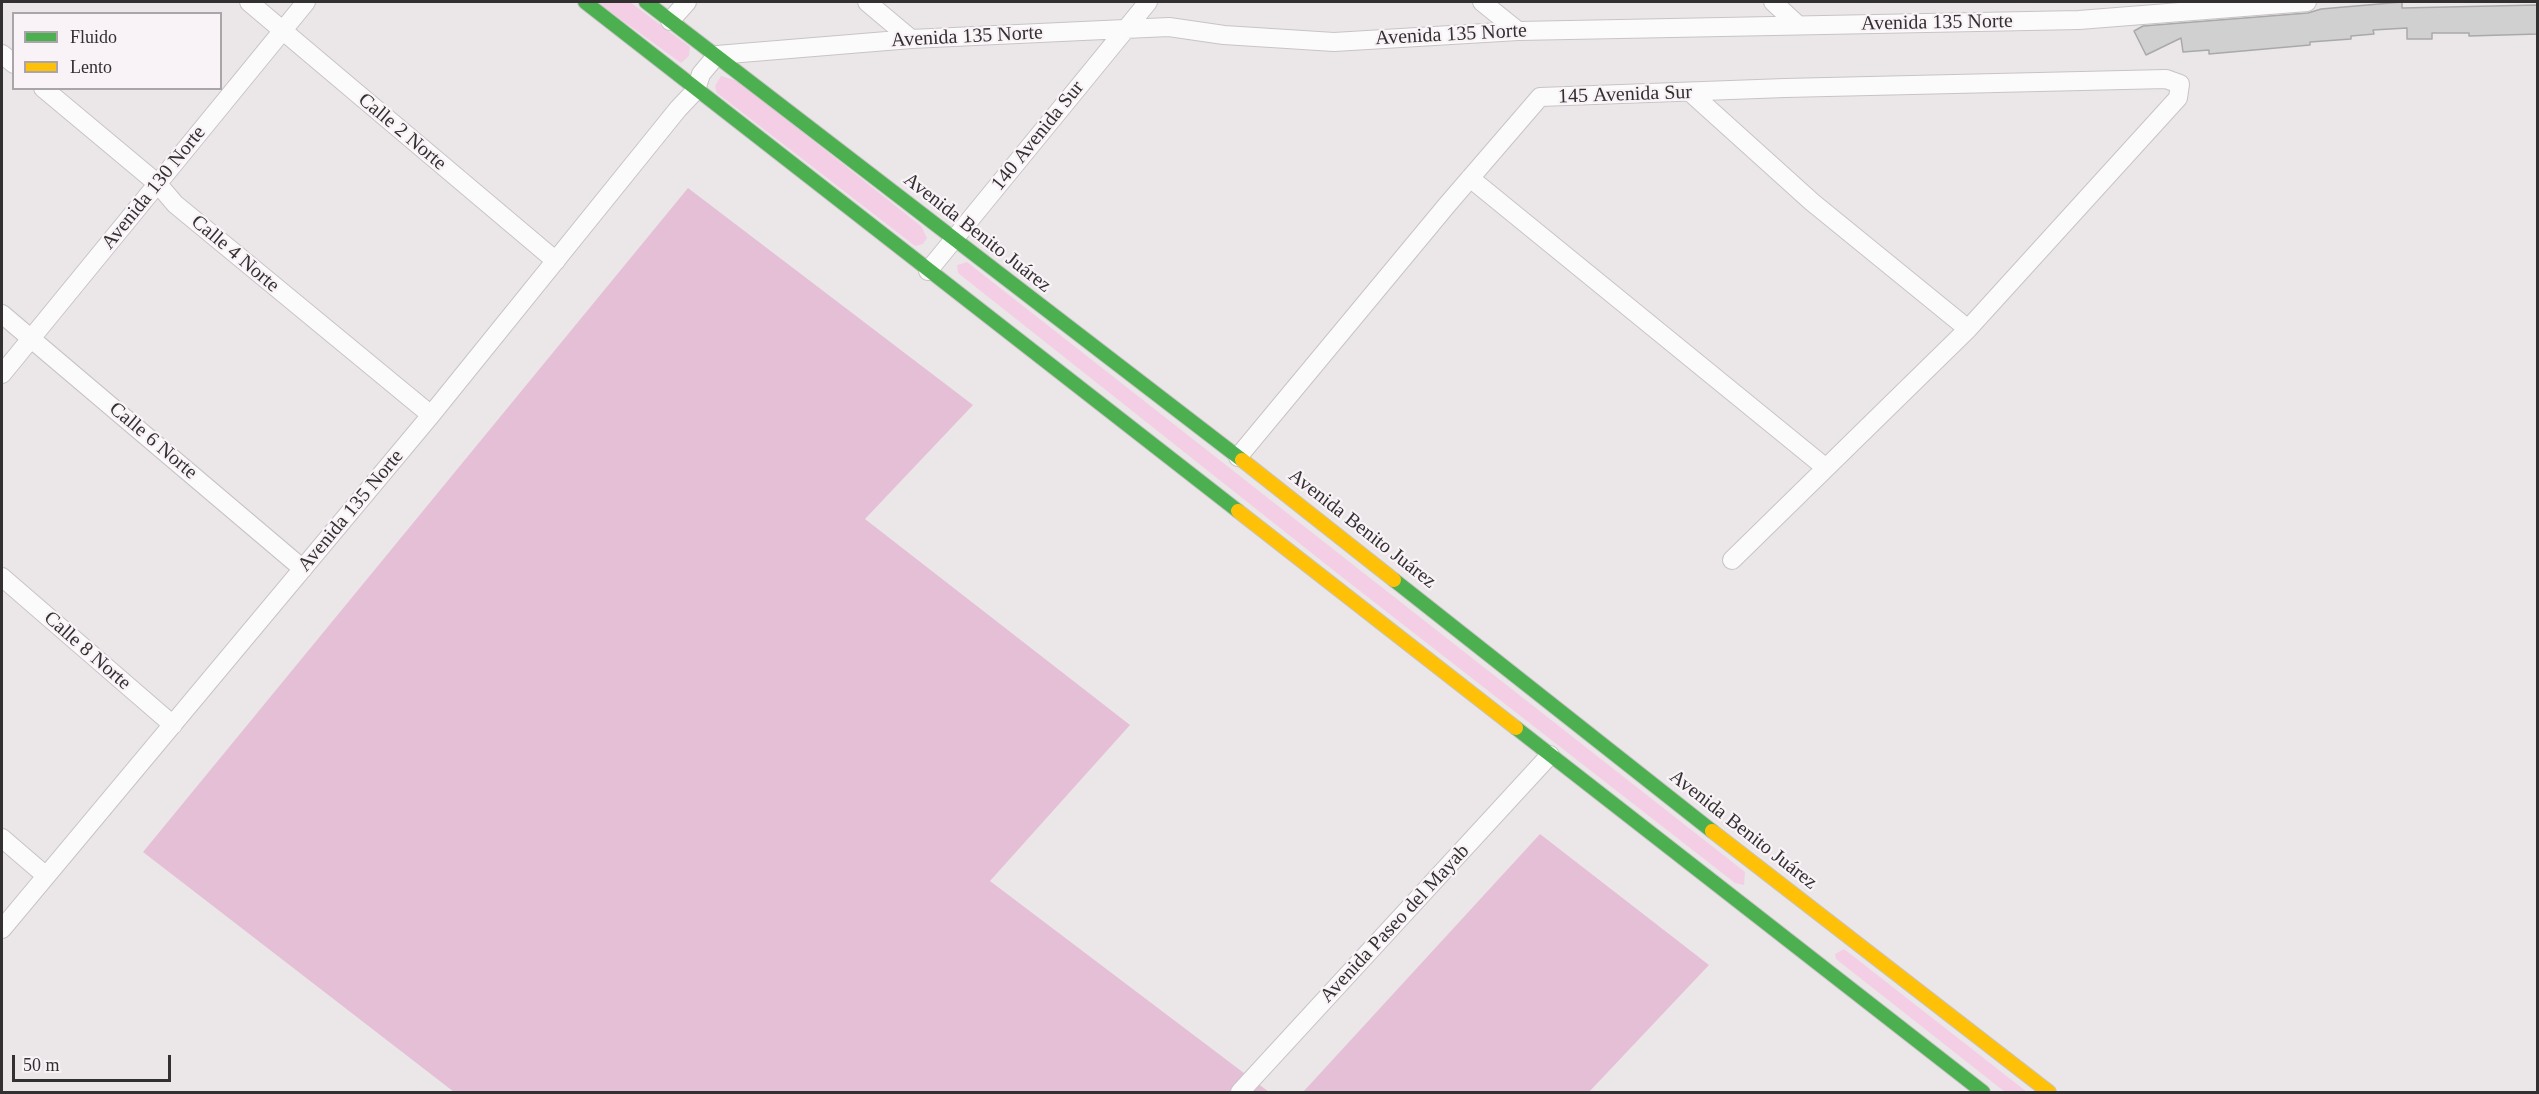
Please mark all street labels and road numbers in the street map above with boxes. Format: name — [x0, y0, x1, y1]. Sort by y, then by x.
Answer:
street label: Avenida 135 Norte — [1861, 10, 2013, 36]
street label: Avenida 135 Norte — [1375, 19, 1527, 51]
street label: Avenida 135 Norte — [891, 21, 1043, 53]
street label: 140 Avenida Sur — [986, 76, 1090, 196]
street label: 145 Avenida Sur — [1558, 81, 1692, 109]
street label: Calle 2 Norte — [353, 88, 451, 176]
street label: Avenida 130 Norte — [97, 121, 211, 255]
street label: Avenida Benito Juárez — [898, 168, 1056, 298]
street label: Calle 4 Norte — [186, 210, 284, 298]
street label: Calle 6 Norte — [104, 397, 202, 485]
street label: Avenida 135 Norte — [293, 445, 409, 577]
street label: Avenida Benito Juárez — [1283, 464, 1441, 594]
street label: Calle 8 Norte — [38, 607, 136, 695]
street label: Avenida Benito Juárez — [1664, 765, 1822, 895]
street label: Avenida Paseo del Mayab — [1315, 840, 1475, 1008]

